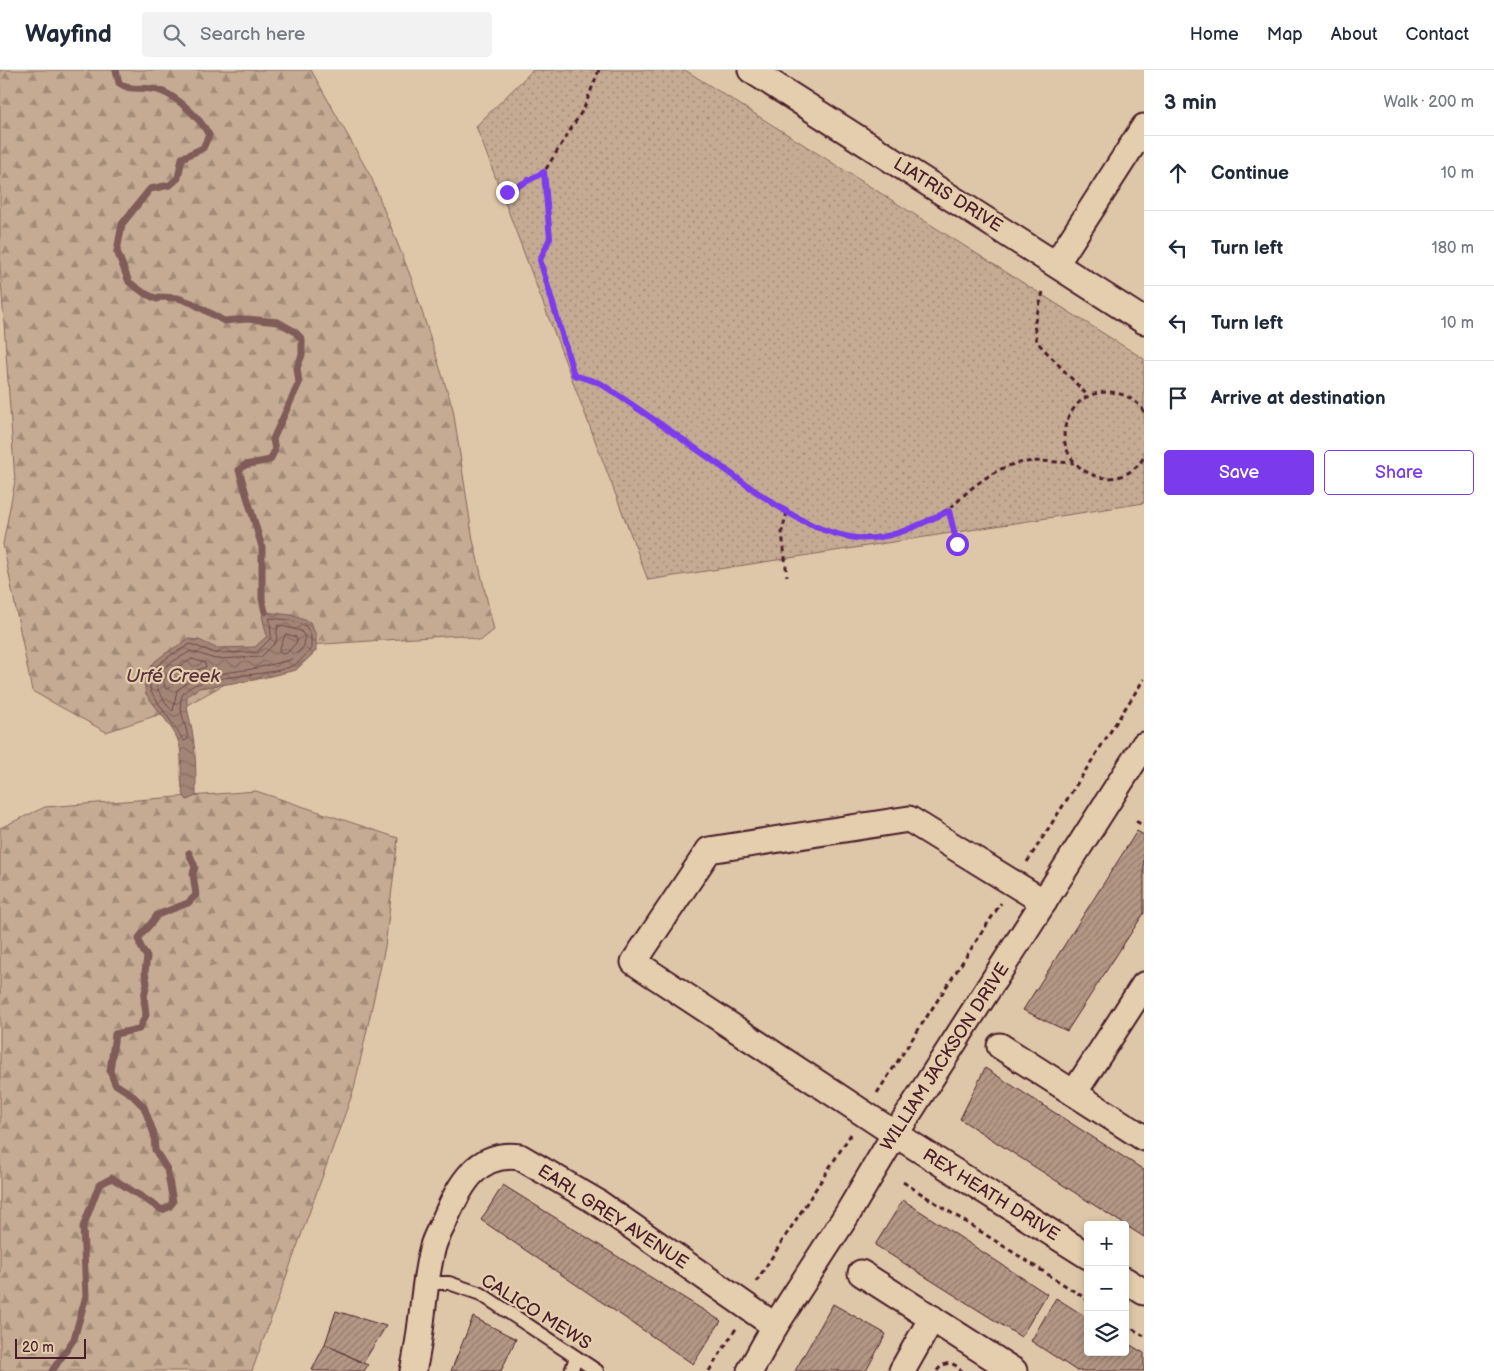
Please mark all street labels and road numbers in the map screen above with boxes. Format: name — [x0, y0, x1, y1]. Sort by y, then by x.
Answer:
street label: LIATRIS DRIVE — [890, 153, 1006, 237]
street label: WILLIAM JACKSON DRIVE — [876, 959, 1014, 1155]
street label: REX HEATH DRIVE — [919, 1144, 1063, 1246]
street label: EARL GREY AVENUE — [534, 1160, 692, 1274]
street label: CALICO MEWS — [477, 1270, 595, 1354]

